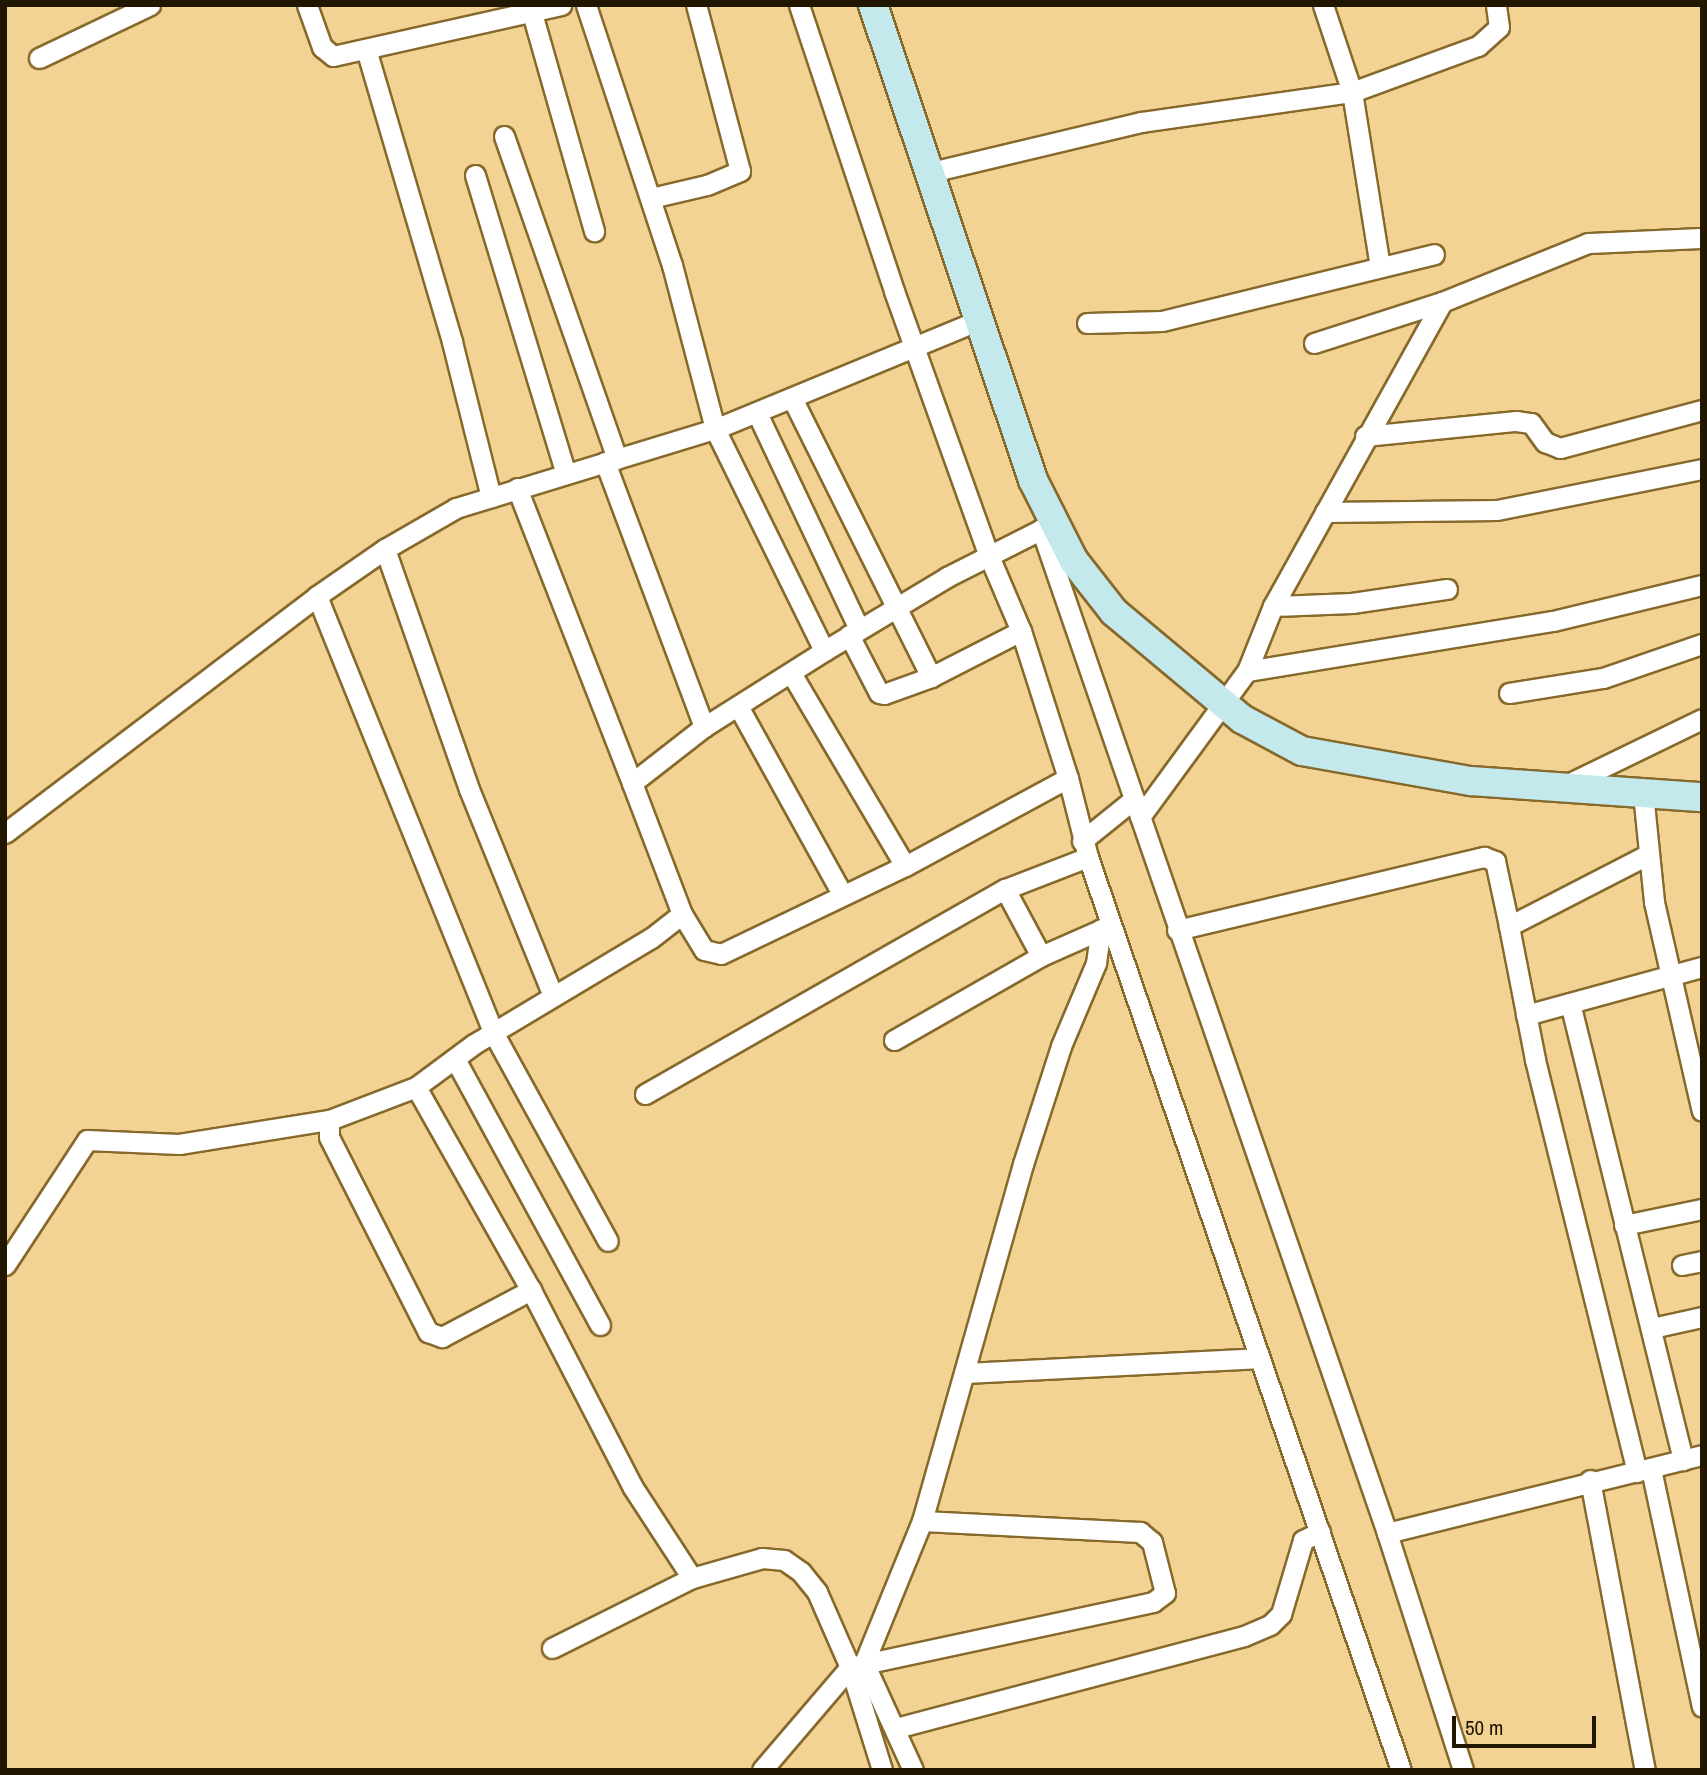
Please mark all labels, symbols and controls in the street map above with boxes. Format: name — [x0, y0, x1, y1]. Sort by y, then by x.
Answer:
scale bar — [1455, 1702, 1598, 1746]
text: 50 m — [1465, 1713, 1503, 1742]

